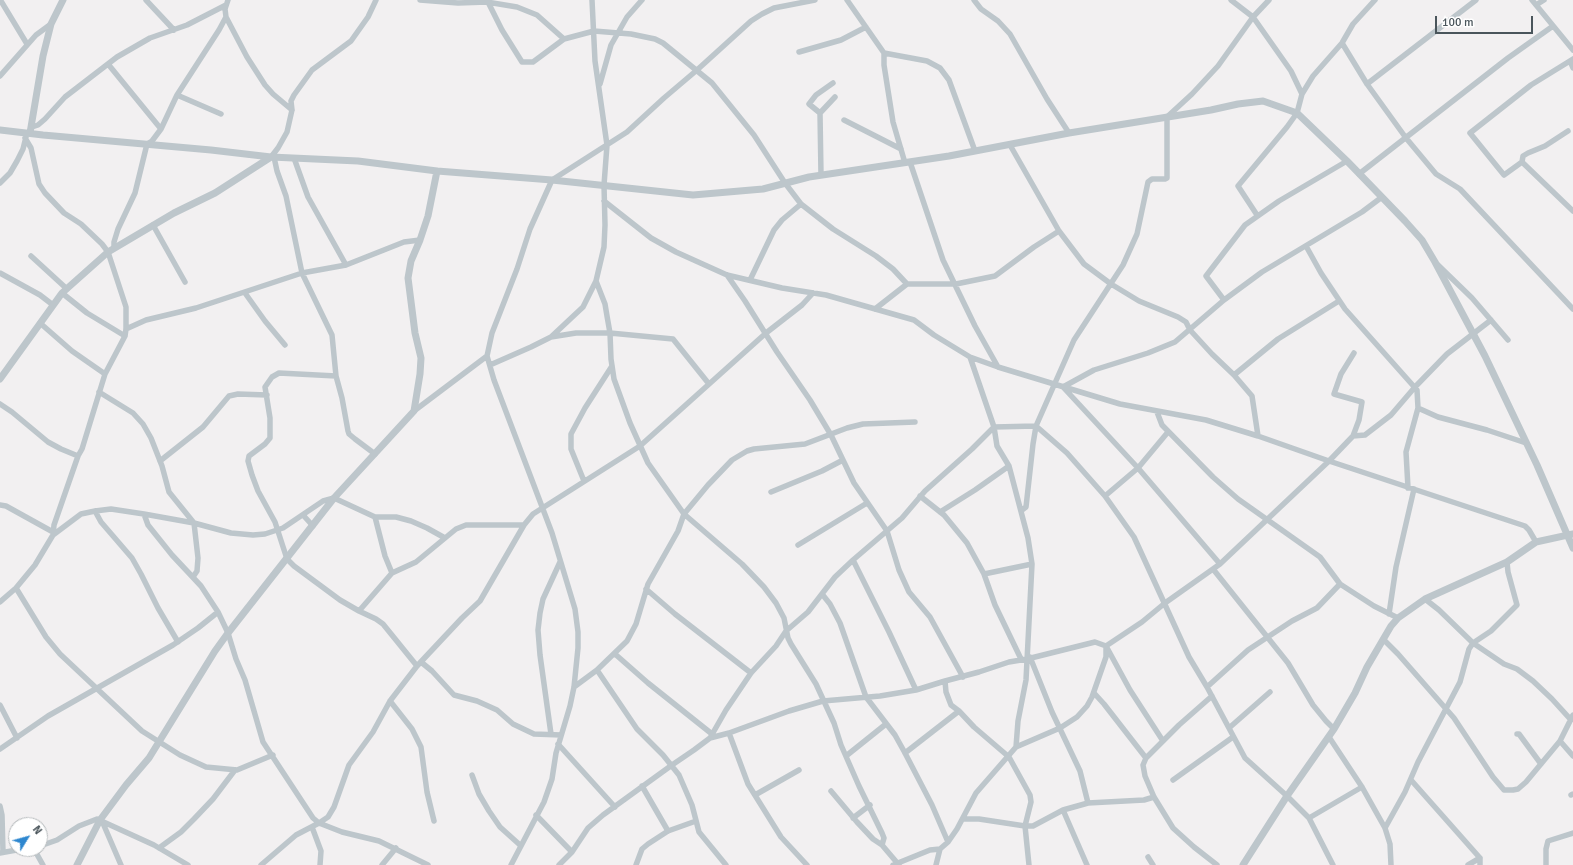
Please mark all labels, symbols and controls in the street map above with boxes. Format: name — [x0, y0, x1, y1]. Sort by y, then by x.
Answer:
scale bar — [1437, 8, 1535, 34]
text: 100 m — [1442, 15, 1474, 30]
north arrow — [8, 817, 48, 857]
text: N — [30, 823, 45, 837]

